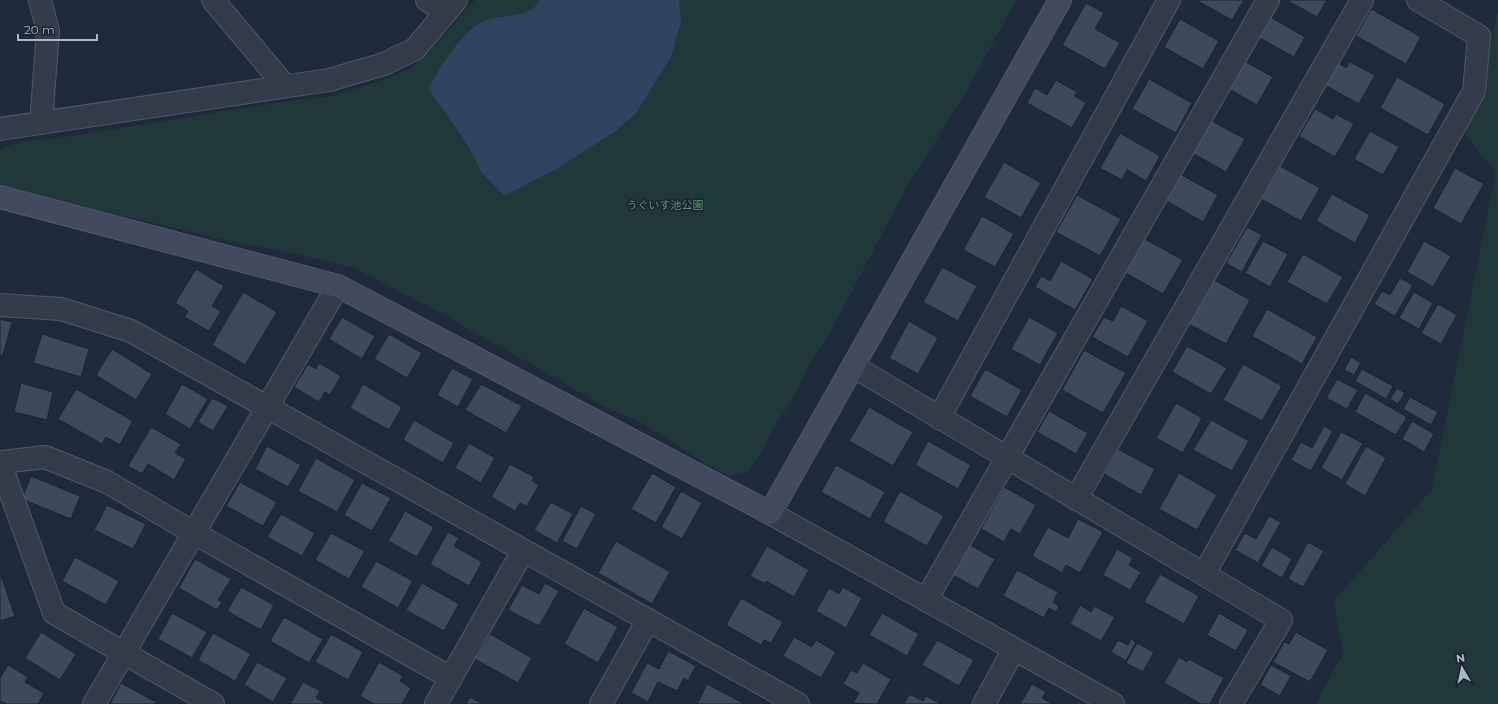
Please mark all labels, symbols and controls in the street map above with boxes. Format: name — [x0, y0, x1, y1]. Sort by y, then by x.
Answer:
scale bar — [18, 16, 97, 42]
text: 20 m — [24, 22, 55, 37]
park label: うぐいす池公園 — [627, 198, 704, 212]
north arrow — [1442, 648, 1482, 688]
text: N — [1455, 651, 1466, 666]

